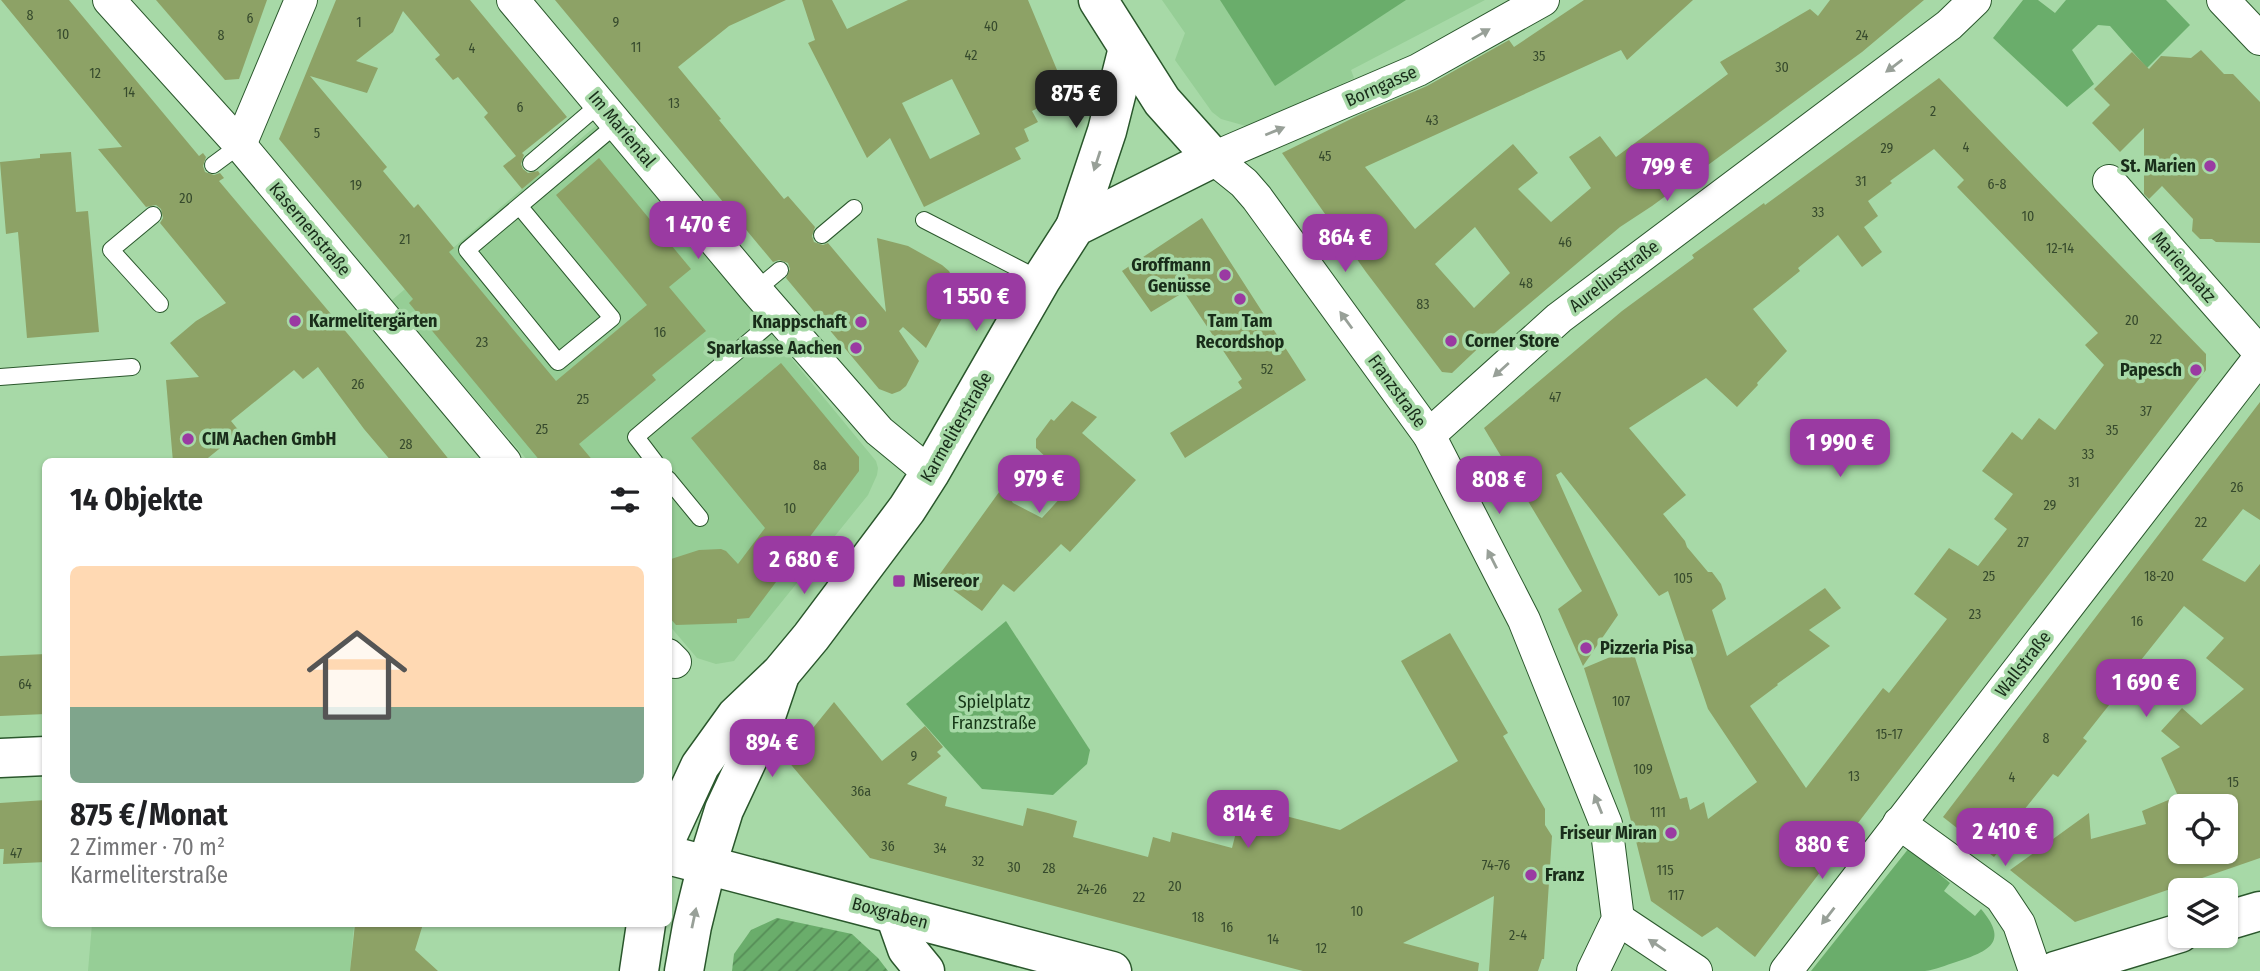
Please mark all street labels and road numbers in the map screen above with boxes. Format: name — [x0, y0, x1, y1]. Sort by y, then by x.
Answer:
street label: Borngasse — [1342, 60, 1420, 112]
street label: Im Mariental — [584, 86, 660, 172]
street label: Kasernenstraße — [264, 178, 356, 280]
street label: Marienplatz — [2147, 227, 2221, 307]
street label: Aureliusstraße — [1565, 235, 1663, 317]
street label: Franzstraße — [1363, 350, 1431, 432]
street label: Karmeliterstraße — [916, 368, 997, 486]
street label: Wallstraße — [1990, 627, 2056, 701]
street label: Boxgraben — [850, 892, 930, 934]

